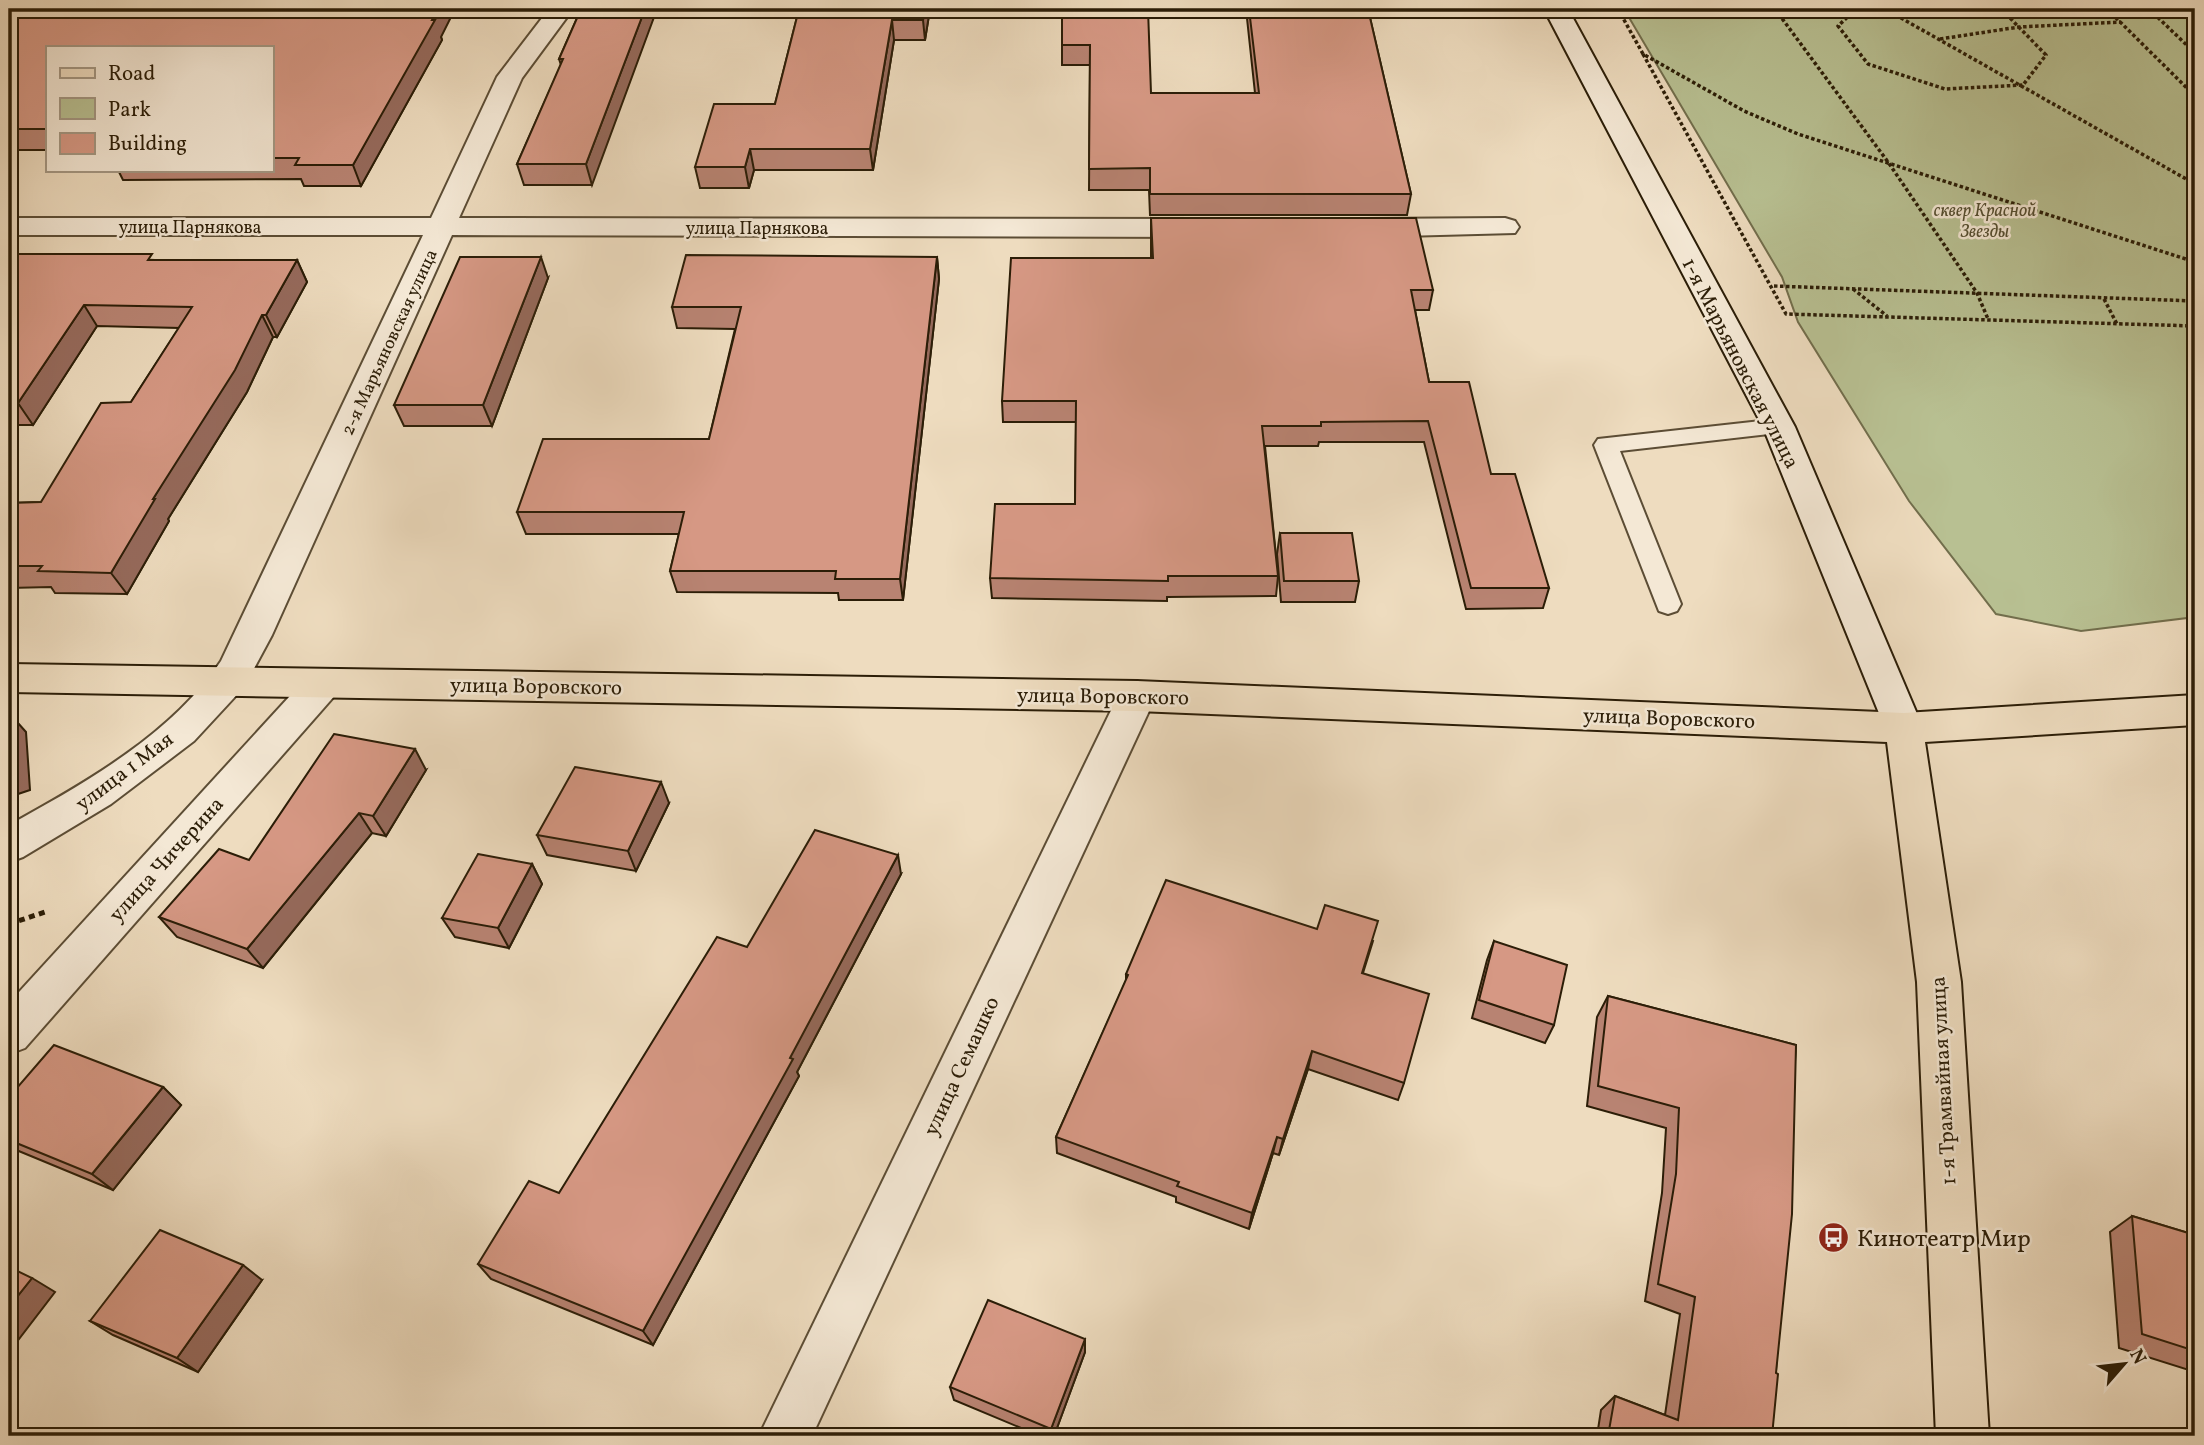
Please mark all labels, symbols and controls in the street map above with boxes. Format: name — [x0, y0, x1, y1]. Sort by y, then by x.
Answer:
legend — [46, 46, 273, 172]
text: Road — [108, 60, 155, 89]
text: Park — [108, 96, 151, 125]
text: Building — [108, 130, 187, 159]
park label: сквер Красной Звезды — [1934, 199, 2036, 245]
street label: улица Парнякова — [118, 216, 262, 241]
street label: улица Парнякова — [685, 217, 829, 242]
street label: 2-я Марьяновская улица — [336, 245, 445, 440]
street label: 1-я Марьяновская улица — [1674, 253, 1805, 474]
street label: улица Воровского — [450, 671, 622, 704]
street label: улица Воровского — [1017, 681, 1189, 714]
street label: улица Воровского — [1582, 702, 1756, 737]
street label: улица 1 Мая — [70, 726, 180, 819]
street label: улица Чичерина — [103, 791, 231, 929]
street label: 1-я Трамвайная улица — [1925, 976, 1964, 1186]
street label: улица Семашко — [917, 992, 1007, 1141]
bus stop icon: Кинотеатр Мир — [1817, 1221, 1851, 1255]
place label: Кинотеатр Мир — [1857, 1223, 2031, 1257]
north arrow — [2088, 1330, 2158, 1400]
text: N — [2123, 1345, 2152, 1369]

